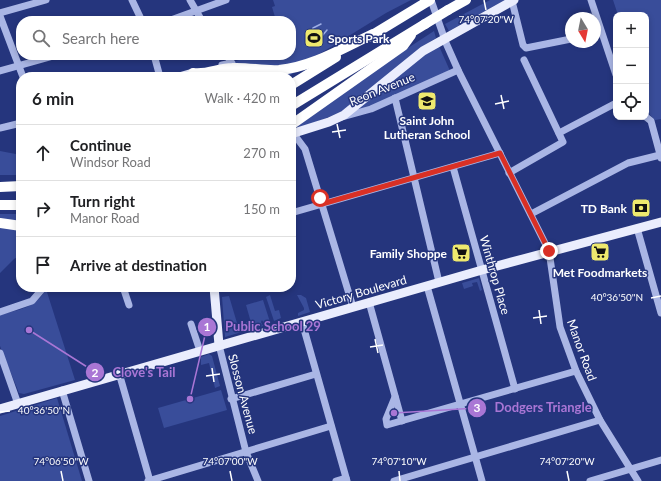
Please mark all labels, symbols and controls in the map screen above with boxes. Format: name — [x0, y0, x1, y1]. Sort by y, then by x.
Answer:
north arrow — [565, 12, 601, 48]
map controls — [613, 12, 649, 120]
button: + — [613, 12, 649, 48]
text: 74°07'20"W — [458, 13, 514, 25]
search box — [16, 16, 296, 60]
icon: search — [30, 27, 52, 49]
sports icon: Sports Park — [303, 27, 325, 49]
text: Search here — [62, 29, 139, 47]
place label: Sports Park — [328, 31, 390, 46]
button: − — [613, 48, 649, 84]
street label: Reon Avenue — [347, 69, 417, 109]
button: locate — [613, 84, 649, 120]
text: 6 min — [32, 88, 74, 109]
text: Walk · 420 m — [204, 90, 280, 106]
school or university icon: Saint John Lutheran School — [416, 90, 438, 112]
place label: Saint John Lutheran School — [384, 113, 470, 142]
text: Continue — [70, 136, 131, 154]
icon: ahead — [32, 142, 54, 164]
text: 270 m — [243, 145, 280, 161]
text: Windsor Road — [70, 154, 151, 170]
route start — [311, 189, 329, 207]
text: Turn right — [70, 192, 135, 210]
bank icon: TD Bank — [630, 197, 652, 219]
icon: right — [32, 198, 54, 220]
text: 150 m — [243, 201, 280, 217]
place label: TD Bank — [581, 201, 628, 216]
text: Manor Road — [70, 210, 140, 226]
street label: Winthrop Place — [477, 234, 513, 316]
supermarket icon: Met Foodmarkets — [589, 241, 611, 263]
supermarket icon: Family Shoppe — [450, 242, 472, 264]
route end — [540, 242, 558, 260]
place label: Family Shoppe — [370, 246, 448, 261]
icon: arrive — [32, 254, 54, 276]
text: Arrive at destination — [70, 256, 207, 274]
place label: Met Foodmarkets — [553, 265, 647, 280]
street label: Victory Boulevard — [314, 272, 408, 312]
text: 40°36'50"N — [591, 291, 643, 303]
callout: Public School 29 — [197, 314, 328, 339]
street label: Manor Road — [564, 317, 600, 383]
text: Public School 29 — [225, 318, 321, 334]
text: 1 — [204, 319, 211, 334]
street label: Slosson Avenue — [225, 352, 261, 436]
callout: Clove's Tail — [85, 360, 184, 385]
text: Clove's Tail — [113, 364, 176, 380]
text: 2 — [92, 365, 99, 380]
callout: Dodgers Triangle — [467, 395, 600, 420]
text: Dodgers Triangle — [494, 399, 592, 415]
text: 3 — [474, 400, 481, 415]
text: 40°36'50"N — [18, 404, 70, 416]
text: 74°06'50"W — [33, 455, 89, 467]
text: 74°07'00"W — [202, 455, 258, 467]
text: 74°07'10"W — [371, 455, 427, 467]
text: 74°07'20"W — [539, 455, 595, 467]

